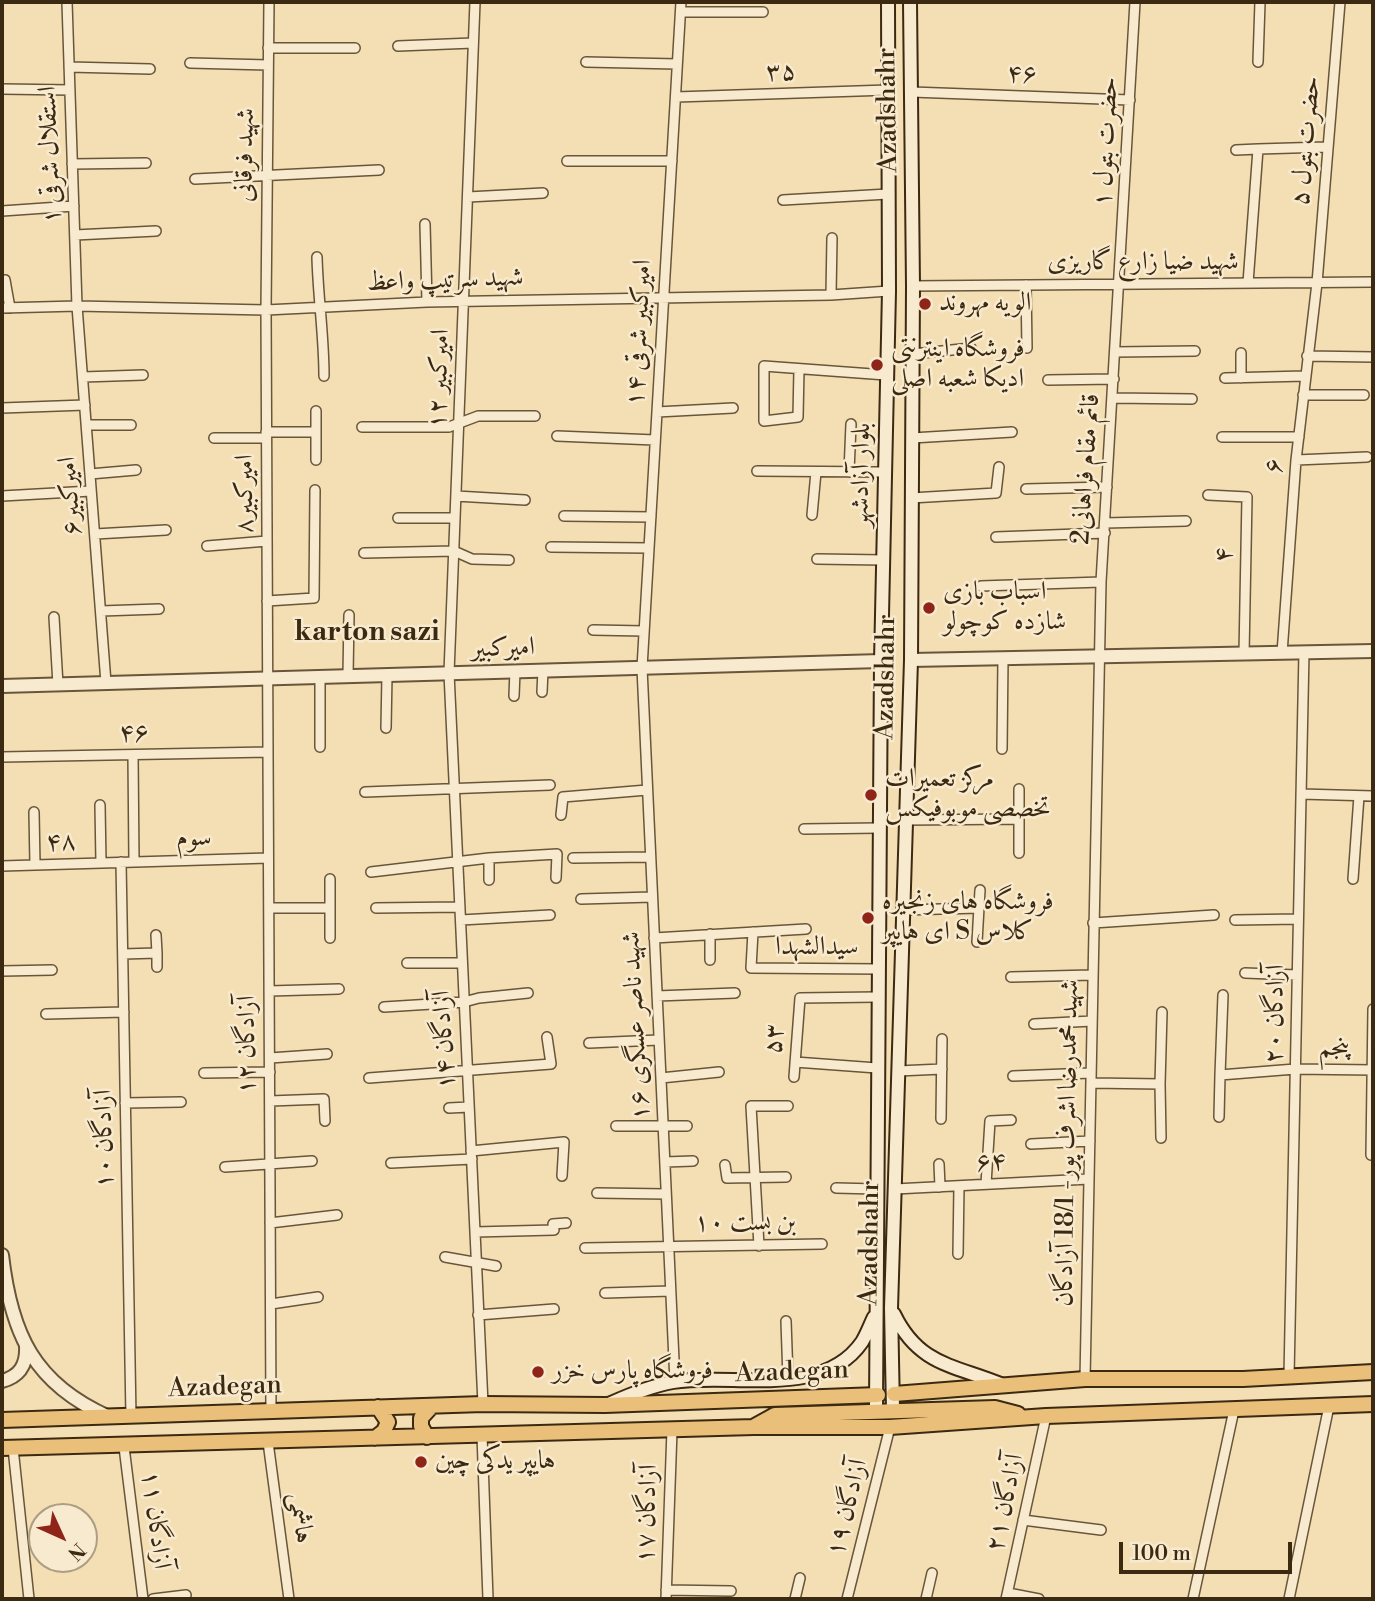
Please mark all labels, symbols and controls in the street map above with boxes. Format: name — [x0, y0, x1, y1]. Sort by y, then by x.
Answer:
street label: Azadshahr — [872, 47, 906, 173]
street label: ۳۵ — [765, 57, 797, 89]
street label: ۴۶ — [1006, 59, 1038, 91]
street label: حضرت بتول ۵ — [1286, 75, 1328, 207]
street label: حضرت بتول ۱ — [1088, 76, 1126, 208]
street label: استقلال شرقی ۱ — [33, 85, 69, 225]
street label: شهید فرقانی — [230, 108, 262, 202]
street label: شهید ضیا زارع گاریزی — [1047, 247, 1239, 279]
street label: ۱۴ امیرکبیر شرقی — [621, 259, 659, 407]
street label: شهید سرتیپ واعظ — [366, 263, 524, 299]
place label: الویه مهروند — [939, 288, 1031, 320]
marker: الویه مهروند — [917, 296, 933, 312]
street label: امیرکبیر ۱۲ — [423, 329, 457, 429]
place label: فروشگاه اینترنتی ادیکا شعبه اصلی — [891, 334, 1025, 396]
marker: فروشگاه اینترنتی ادیکا شعبه اصلی — [869, 357, 885, 373]
street label: 2قائم مقام فراهانی — [1066, 392, 1108, 546]
street label: بلوار آزادشهر — [845, 423, 879, 527]
street label: امیرکبیر۸ — [230, 454, 262, 534]
street label: امیرکبیر۶ — [53, 455, 89, 537]
street label: ۶ — [1259, 457, 1291, 475]
street label: ۴ — [1209, 547, 1241, 563]
place label: اسباب بازی شازده کوچولو — [943, 577, 1066, 638]
marker: اسباب بازی شازده کوچولو — [921, 600, 937, 616]
street label: Azadshahr — [870, 614, 904, 740]
district label: karton sazi — [294, 616, 440, 650]
street label: امیرکبیر — [470, 632, 536, 666]
street label: ۴۶ — [119, 718, 149, 750]
place label: مرکز تعمیرات تخصصی موبوفیکس — [885, 764, 1051, 826]
marker: مرکز تعمیرات تخصصی موبوفیکس — [863, 787, 879, 803]
street label: سوم — [176, 823, 212, 855]
street label: ۴۸ — [45, 827, 77, 859]
place label: فروشگاه های زنجیره ای هایپر S کلاس — [882, 887, 1054, 948]
marker: فروشگاه های زنجیره ای هایپر S کلاس — [860, 910, 876, 926]
street label: ۱۶ شهید ناصر عسگری — [616, 931, 658, 1121]
street label: سیدالشهدا — [775, 932, 859, 964]
street label: ۲۰ آزادگان — [1260, 964, 1292, 1064]
street label: شهید محمدرضا اشرف پور- 18/1 آزادگان — [1050, 979, 1086, 1307]
street label: ۱۴ آزادگان — [427, 990, 463, 1090]
street label: ۱۲ آزادگان — [232, 995, 264, 1095]
street label: ۵۳ — [758, 1023, 792, 1055]
street label: پنجم — [1318, 1033, 1350, 1065]
street label: ۱۰ آزادگان — [89, 1089, 121, 1189]
street label: ۶۴ — [975, 1147, 1007, 1179]
street label: Azadshahr — [854, 1180, 888, 1306]
street label: بن بست ۱۰ — [694, 1208, 796, 1240]
street label: Azadegan — [735, 1355, 849, 1391]
place label: فروشگاه پارس خزر — [552, 1356, 713, 1388]
marker: فروشگاه پارس خزر — [530, 1364, 546, 1380]
street label: Azadegan — [168, 1370, 282, 1406]
place label: هایپر یدکی چین — [435, 1446, 556, 1478]
street label: ۲۱ آزادگان — [980, 1451, 1032, 1555]
marker: هایپر یدکی چین — [413, 1454, 429, 1470]
street label: ۱۹ آزادگان — [821, 1456, 875, 1560]
street label: ۱۷ آزادگان — [631, 1464, 665, 1564]
street label: ۱۱ آزادگان — [133, 1469, 177, 1571]
street label: هاشمی — [281, 1491, 319, 1545]
north arrow — [28, 1503, 98, 1573]
scale bar — [1123, 1528, 1296, 1572]
text: N — [63, 1538, 90, 1565]
text: 100 m — [1132, 1541, 1191, 1567]

